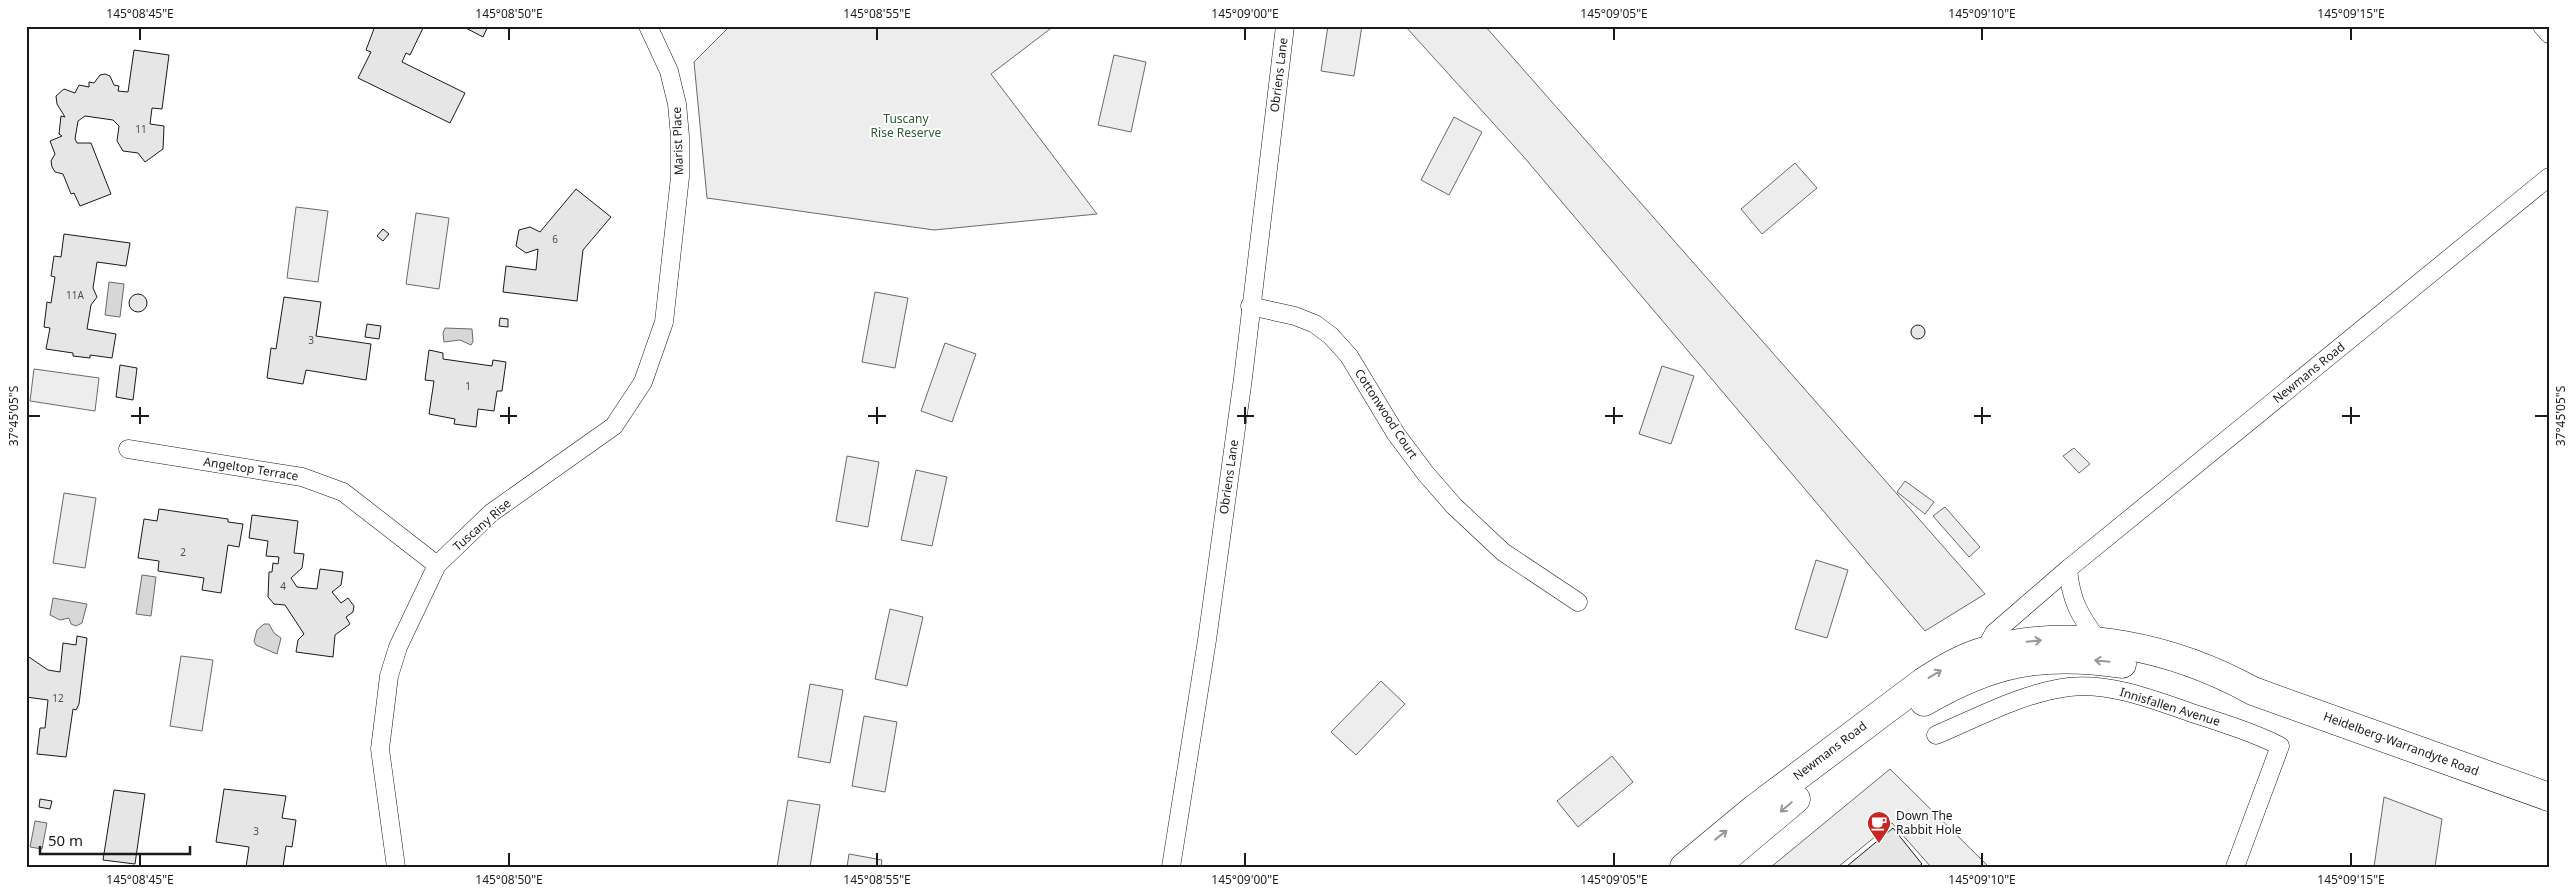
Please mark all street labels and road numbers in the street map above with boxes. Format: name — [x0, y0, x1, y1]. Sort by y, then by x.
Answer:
street label: Obriens Lane — [1265, 36, 1292, 113]
street label: Marist Place — [668, 106, 687, 176]
street label: Newmans Road — [2269, 338, 2348, 407]
street label: Cottonwood Court — [1351, 365, 1422, 463]
street label: Obriens Lane — [1215, 438, 1242, 515]
street label: Angeltop Terrace — [202, 453, 300, 484]
street label: Tuscany Rise — [449, 495, 514, 554]
street label: Innisfallen Avenue — [2118, 683, 2223, 730]
street label: Heidelberg-Warrandyte Road — [2321, 707, 2481, 780]
street label: Newmans Road — [1789, 717, 1870, 784]

